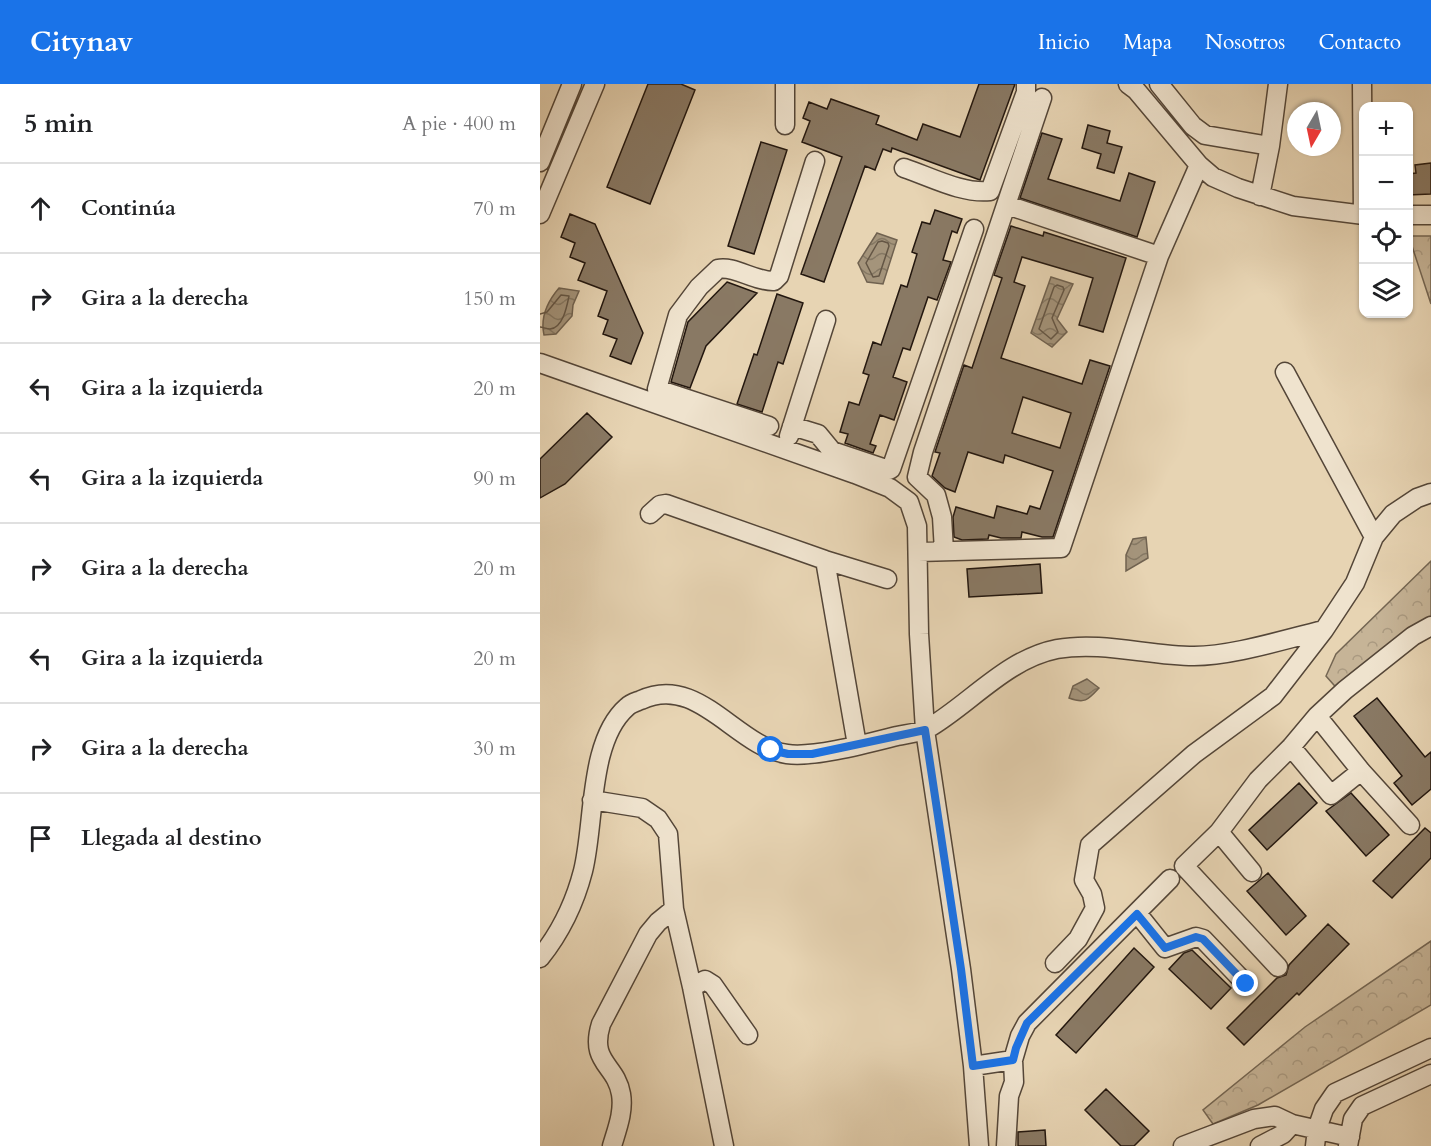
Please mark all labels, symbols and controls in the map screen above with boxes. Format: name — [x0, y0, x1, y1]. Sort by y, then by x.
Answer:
text: Citynav — [30, 23, 133, 61]
text: Inicio — [1038, 28, 1090, 57]
text: Mapa — [1123, 28, 1172, 57]
text: Nosotros — [1205, 28, 1285, 57]
text: Contacto — [1318, 28, 1401, 57]
north arrow — [1287, 102, 1341, 156]
map controls — [1359, 102, 1413, 318]
button: + — [1359, 102, 1413, 156]
text: 5 min — [24, 106, 93, 141]
text: A pie · 400 m — [402, 110, 516, 137]
button: − — [1359, 156, 1413, 210]
icon: ahead — [24, 192, 57, 225]
text: Continúa — [81, 193, 176, 223]
text: 70 m — [473, 195, 516, 222]
button: locate — [1359, 210, 1413, 264]
button: layers — [1359, 264, 1413, 318]
icon: right — [24, 282, 57, 315]
text: Gira a la derecha — [81, 283, 249, 313]
text: 150 m — [463, 285, 516, 312]
icon: left — [24, 372, 57, 405]
text: Gira a la izquierda — [81, 373, 264, 403]
text: 20 m — [473, 375, 516, 402]
icon: left — [24, 462, 57, 495]
text: Gira a la izquierda — [81, 463, 264, 493]
text: 90 m — [473, 465, 516, 492]
icon: right — [24, 552, 57, 585]
text: Gira a la derecha — [81, 553, 249, 583]
text: 20 m — [473, 555, 516, 582]
icon: left — [24, 642, 57, 675]
text: Gira a la izquierda — [81, 643, 264, 673]
text: 20 m — [473, 645, 516, 672]
icon: right — [24, 732, 57, 765]
text: Gira a la derecha — [81, 733, 249, 763]
text: 30 m — [473, 735, 516, 762]
route start — [757, 736, 783, 762]
icon: arrive — [24, 822, 57, 855]
text: Llegada al destino — [81, 823, 262, 853]
route end — [1232, 970, 1258, 996]

